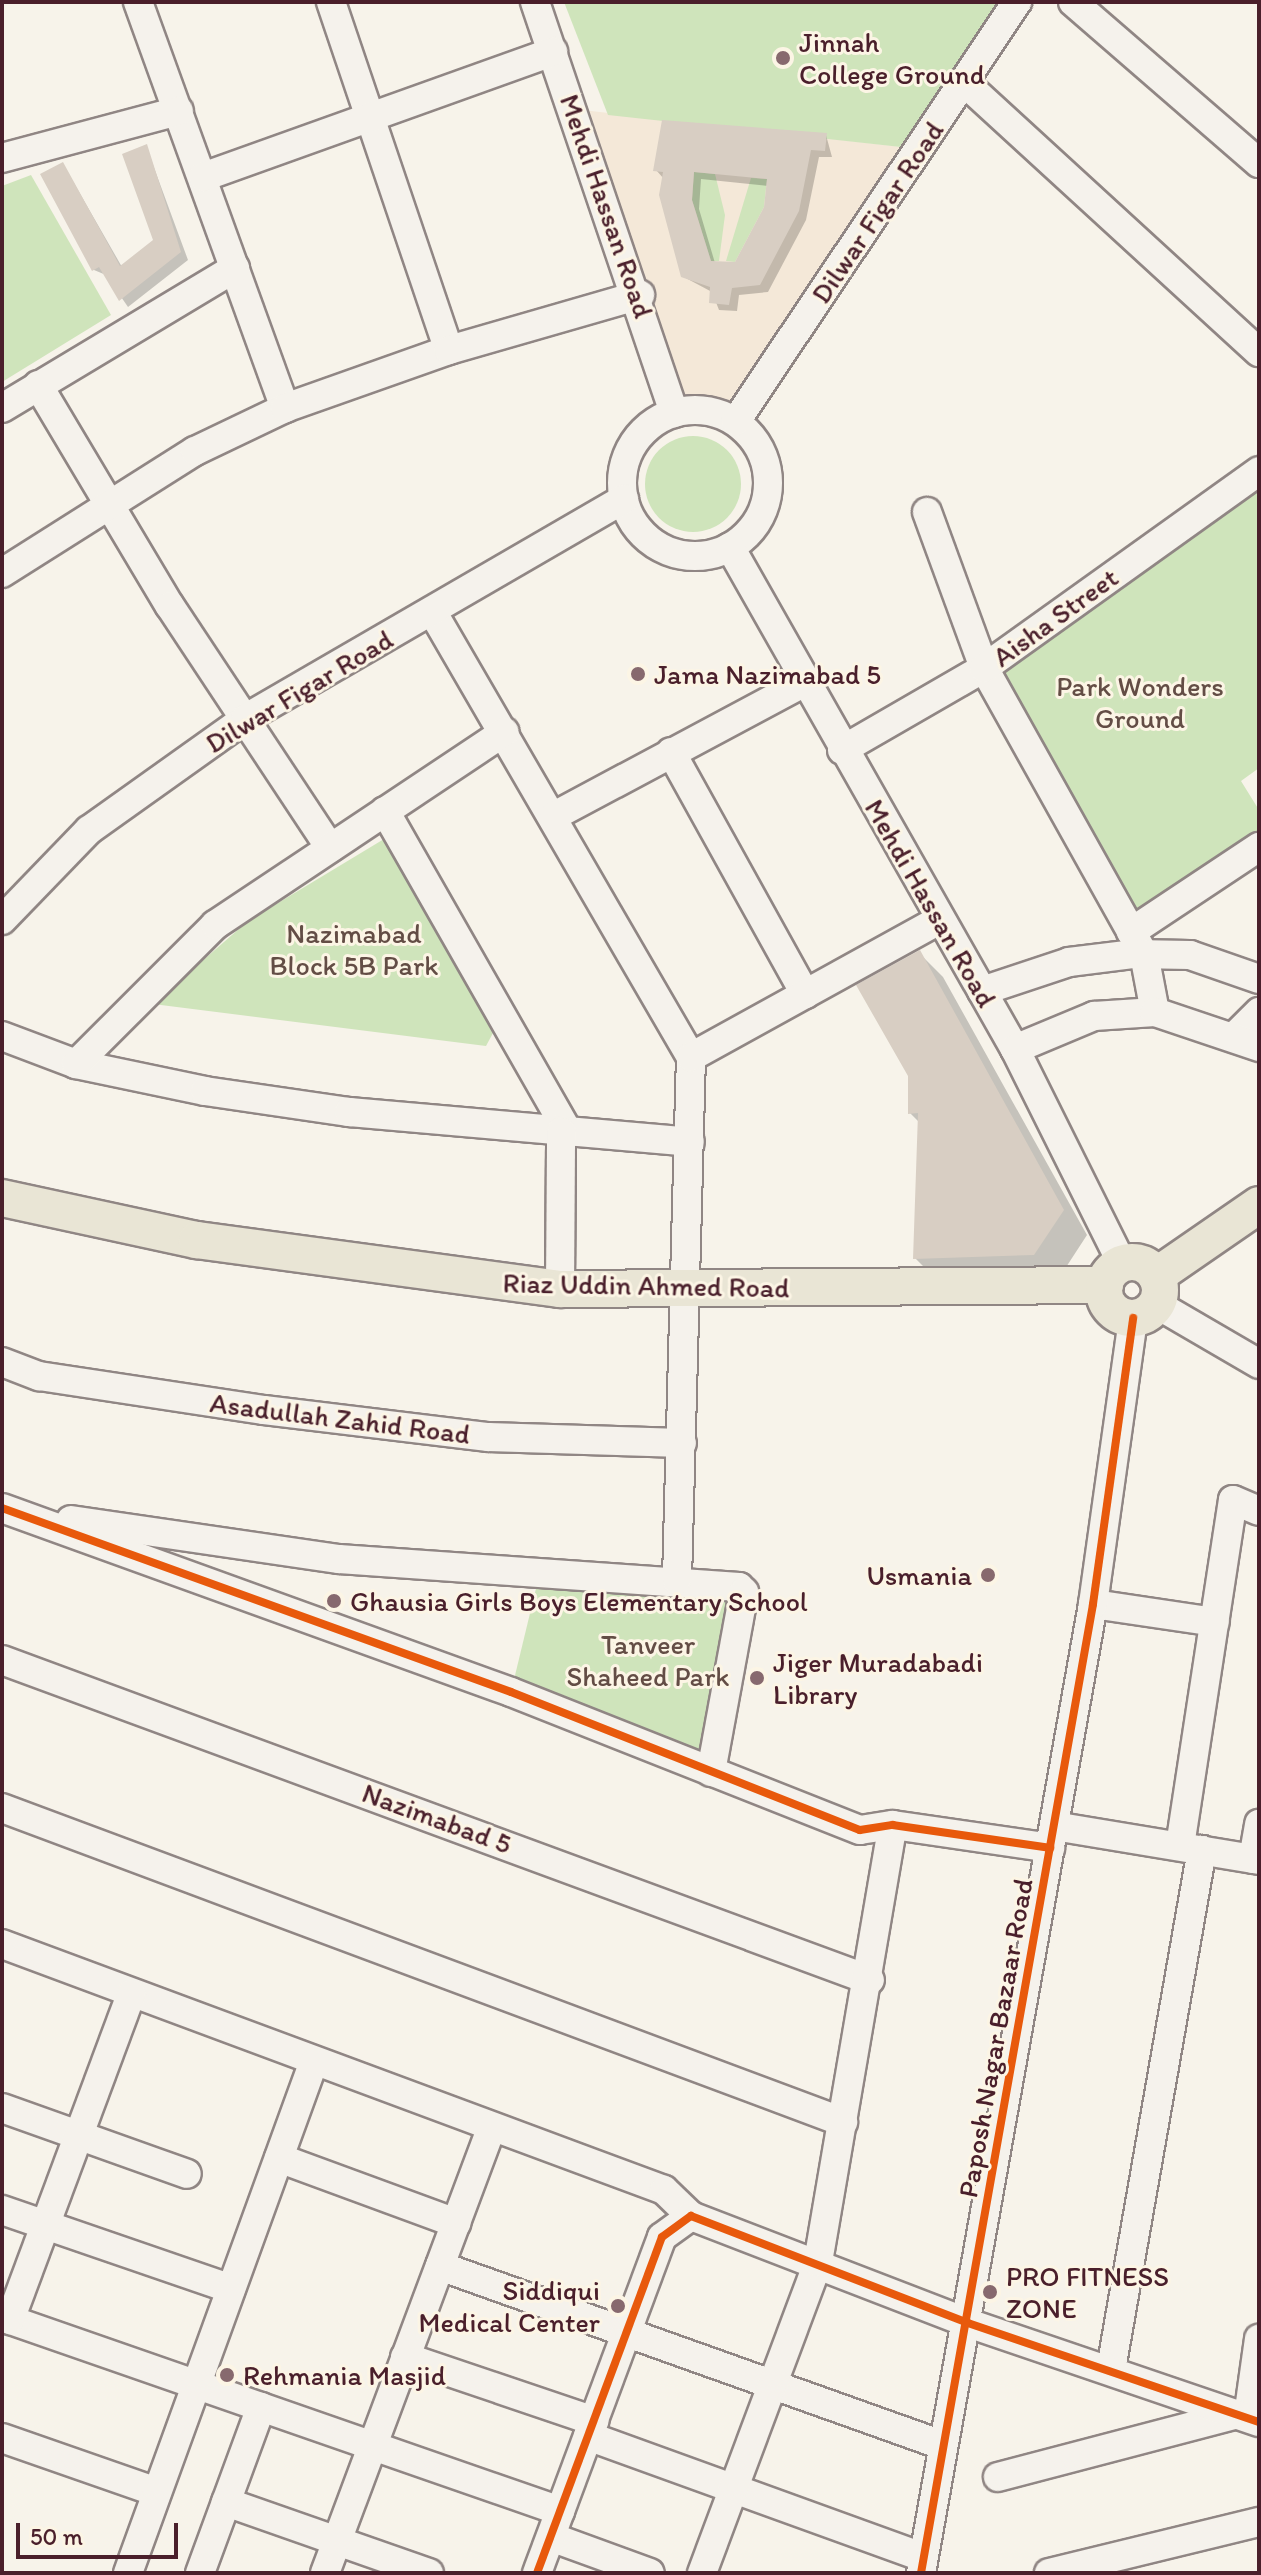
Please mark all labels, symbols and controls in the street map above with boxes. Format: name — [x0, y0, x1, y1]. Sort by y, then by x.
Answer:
place label: Jinnah College Ground — [799, 25, 985, 91]
marker: Jinnah College Ground — [774, 49, 792, 67]
street label: Mehdi Hassan Road — [553, 90, 661, 322]
street label: Dilwar Figar Road — [804, 115, 950, 309]
street label: Aisha Street — [986, 561, 1124, 673]
street label: Dilwar Figar Road — [200, 622, 398, 760]
place label: Jama Nazimabad 5 — [654, 657, 882, 691]
marker: Jama Nazimabad 5 — [629, 665, 647, 683]
park label: Park Wonders Ground — [1057, 669, 1223, 735]
street label: Mehdi Hassan Road — [858, 793, 1004, 1013]
park label: Nazimabad Block 5B Park — [270, 916, 438, 982]
street label: Riaz Uddin Ahmed Road — [503, 1266, 789, 1304]
street label: Asadullah Zahid Road — [209, 1385, 471, 1451]
place label: Usmania — [866, 1558, 972, 1592]
marker: Usmania — [979, 1566, 997, 1584]
place label: Ghausia Girls Boys Elementary School — [350, 1584, 807, 1618]
marker: Ghausia Girls Boys Elementary School — [325, 1592, 343, 1610]
park label: Tanveer Shaheed Park — [566, 1627, 730, 1693]
place label: Jiger Muradabadi Library — [773, 1645, 982, 1711]
marker: Jiger Muradabadi Library — [748, 1669, 766, 1687]
street label: Nazimabad 5 — [358, 1775, 516, 1861]
street label: Paposh Nagar Bazaar Road — [950, 1877, 1040, 2199]
place label: PRO FITNESS ZONE — [1006, 2259, 1173, 2325]
place label: Siddiqui Medical Center — [418, 2273, 600, 2339]
marker: PRO FITNESS ZONE — [981, 2283, 999, 2301]
marker: Siddiqui Medical Center — [607, 2295, 629, 2317]
place label: Rehmania Masjid — [243, 2358, 447, 2392]
marker: Rehmania Masjid — [218, 2366, 236, 2384]
scale bar — [20, 2507, 182, 2557]
text: 50 m — [30, 2522, 83, 2551]

